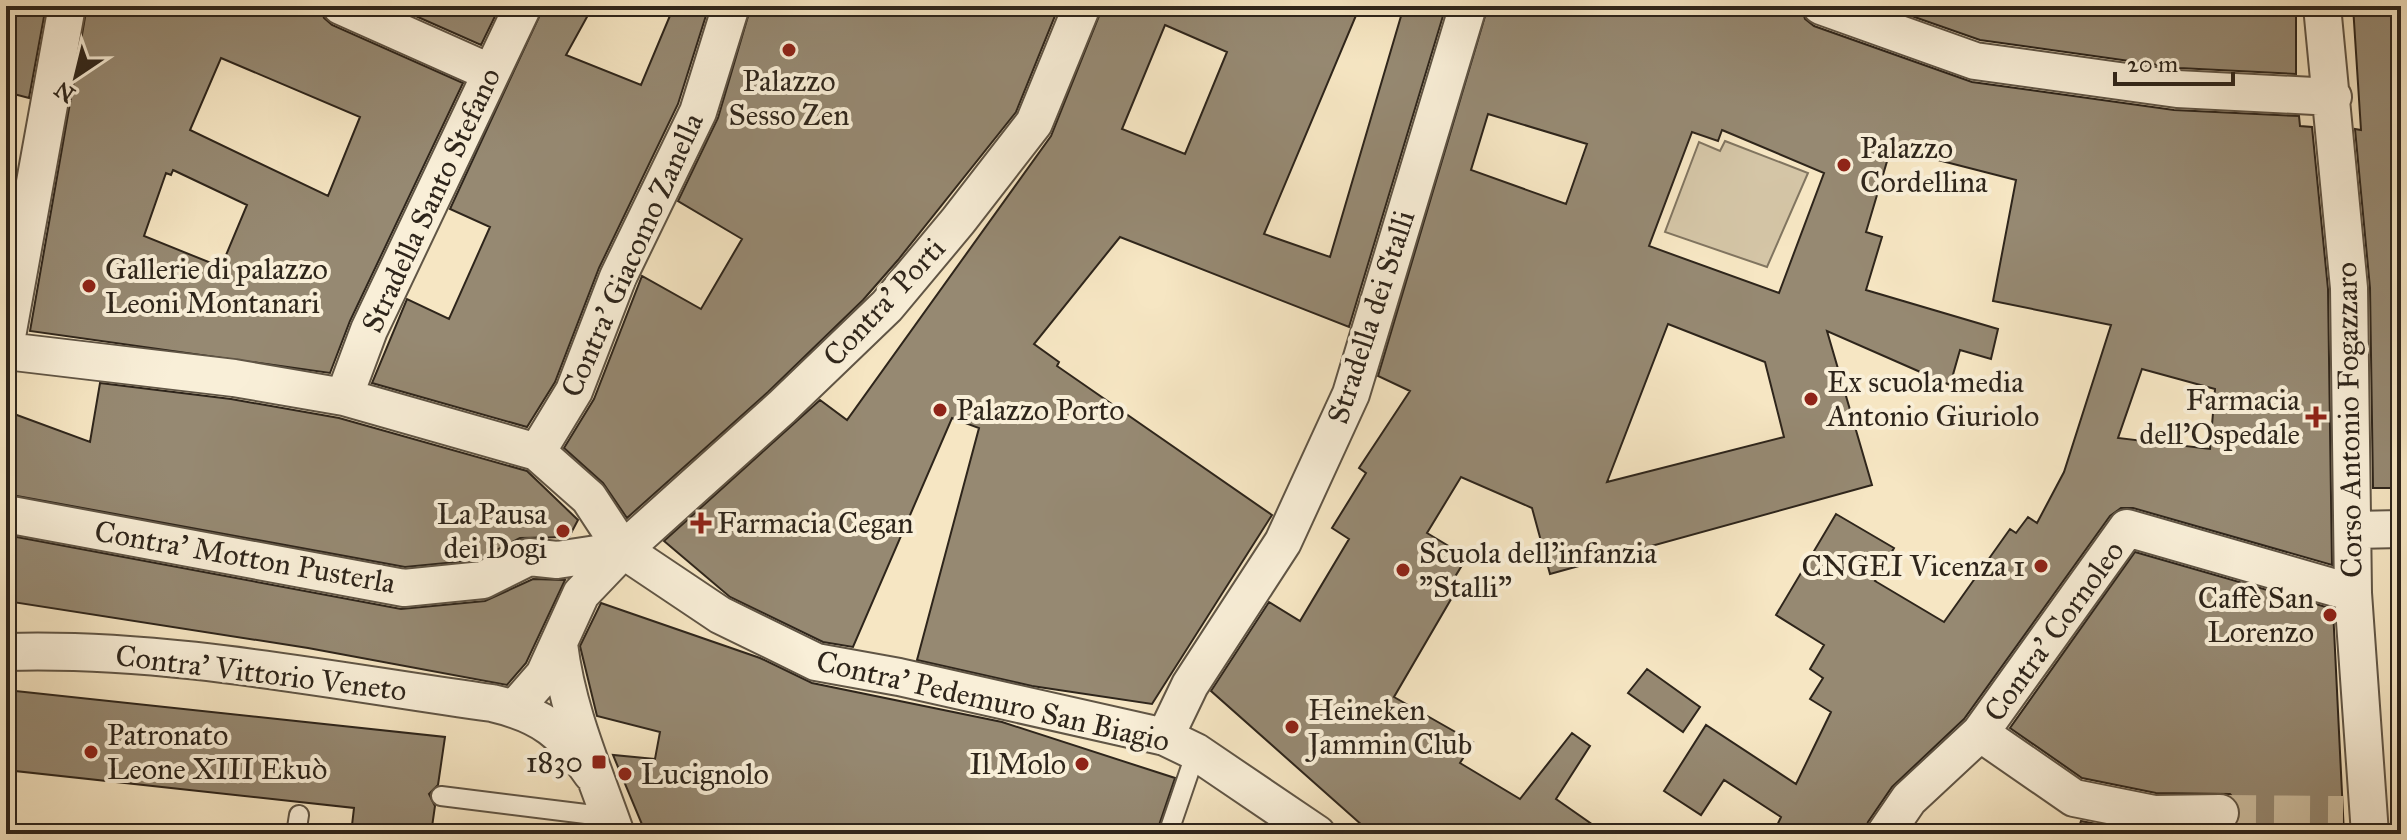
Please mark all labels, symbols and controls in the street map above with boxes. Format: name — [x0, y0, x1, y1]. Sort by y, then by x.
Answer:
north arrow — [36, 36, 116, 116]
scale bar — [2115, 36, 2233, 86]
marker: Palazzo Sesso Zen — [780, 41, 798, 59]
text: 20 m — [2127, 49, 2178, 79]
street label: Stradella Santo Stefano — [354, 62, 508, 338]
place label: Palazzo Sesso Zen — [729, 63, 849, 133]
text: N — [49, 75, 80, 108]
street label: Contra' Giacomo Zanella — [553, 107, 711, 403]
place label: Palazzo Cordellina — [1860, 130, 1988, 200]
marker: Palazzo Cordellina — [1835, 156, 1853, 174]
street label: Stradella dei Stalli — [1320, 206, 1422, 428]
street label: Contra' Porti — [816, 230, 952, 374]
place label: Gallerie di palazzo Leoni Montanari — [105, 251, 328, 321]
street label: Corso Antonio Fogazzaro — [2328, 262, 2370, 578]
marker: Gallerie di palazzo Leoni Montanari — [80, 277, 98, 295]
place label: Ex scuola media Antonio Giuriolo — [1825, 364, 2039, 434]
place label: Farmacia dell'Ospedale — [2139, 382, 2300, 452]
marker: Ex scuola media Antonio Giuriolo — [1802, 390, 1820, 408]
place label: Palazzo Porto — [956, 392, 1125, 428]
marker: Palazzo Porto — [931, 401, 949, 419]
marker: Farmacia dell'Ospedale — [2307, 408, 2325, 426]
place label: La Pausa dei Dogi — [437, 496, 547, 566]
place label: Farmacia Cegan — [717, 505, 914, 541]
street label: Contra' Motton Pusterla — [92, 513, 398, 601]
marker: Farmacia Cegan — [692, 514, 710, 532]
marker: La Pausa dei Dogi — [554, 522, 572, 540]
street label: Contra' Cornoleo — [1976, 534, 2132, 728]
place label: Scuola dell'infanzia "Stalli" — [1419, 535, 1657, 605]
place label: CNGEI Vicenza 1 — [1801, 548, 2025, 584]
marker: CNGEI Vicenza 1 — [2032, 557, 2050, 575]
marker: Scuola dell'infanzia "Stalli" — [1394, 561, 1412, 579]
place label: Caffè San Lorenzo — [2198, 580, 2314, 650]
marker: Caffè San Lorenzo — [2321, 606, 2339, 624]
street label: Contra' Vittorio Veneto — [113, 637, 409, 709]
street label: Contra' Pedemuro San Biagio — [813, 643, 1173, 759]
place label: Heineken Jammin Club — [1305, 692, 1472, 762]
place label: Patronato Leone XIII Ekuò — [107, 717, 327, 787]
marker: Heineken Jammin Club — [1283, 718, 1301, 736]
marker: Patronato Leone XIII Ekuò — [82, 743, 100, 761]
place label: 1830 — [526, 744, 583, 780]
place label: Il Molo — [969, 746, 1066, 782]
marker: 1830 — [590, 753, 608, 771]
marker: Il Molo — [1073, 755, 1091, 773]
place label: Lucignolo — [641, 756, 769, 792]
marker: Lucignolo — [616, 765, 634, 783]

